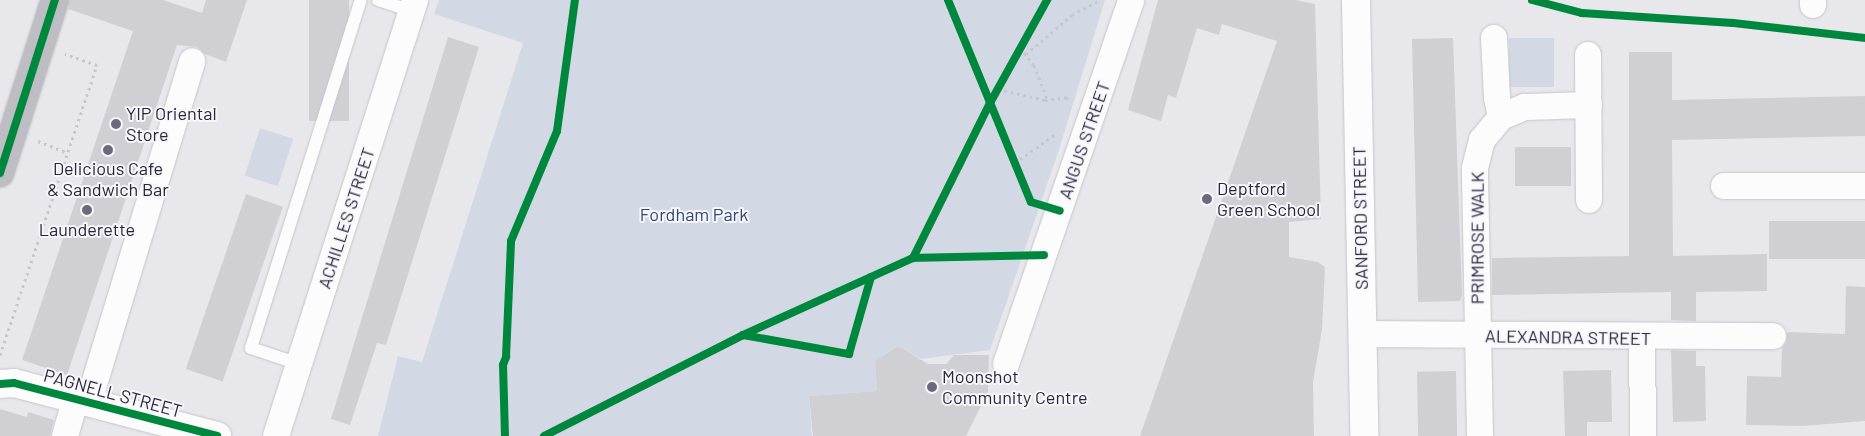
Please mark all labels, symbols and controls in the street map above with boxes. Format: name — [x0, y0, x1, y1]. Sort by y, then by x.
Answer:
street label: ANGUS STREET — [1054, 78, 1114, 202]
place label: YIP Oriental Store — [126, 103, 217, 146]
marker: YIP Oriental Store — [110, 118, 122, 130]
marker: Delicious Cafe & Sandwich Bar — [102, 144, 114, 156]
street label: ACHILLES STREET — [313, 145, 379, 291]
street label: SANFORD STREET — [1348, 146, 1372, 290]
place label: Delicious Cafe & Sandwich Bar — [47, 158, 169, 200]
street label: PRIMROSE WALK — [1466, 172, 1488, 304]
place label: Deptford Green School — [1217, 178, 1320, 220]
marker: Deptford Green School — [1201, 193, 1213, 205]
park label: Fordham Park — [640, 203, 748, 225]
marker: Launderette — [81, 204, 93, 216]
place label: Launderette — [39, 218, 135, 240]
street label: ALEXANDRA STREET — [1485, 325, 1651, 349]
street label: PAGNELL STREET — [42, 364, 184, 422]
place label: Moonshot Community Centre — [942, 366, 1088, 408]
marker: Moonshot Community Centre — [926, 381, 938, 393]

